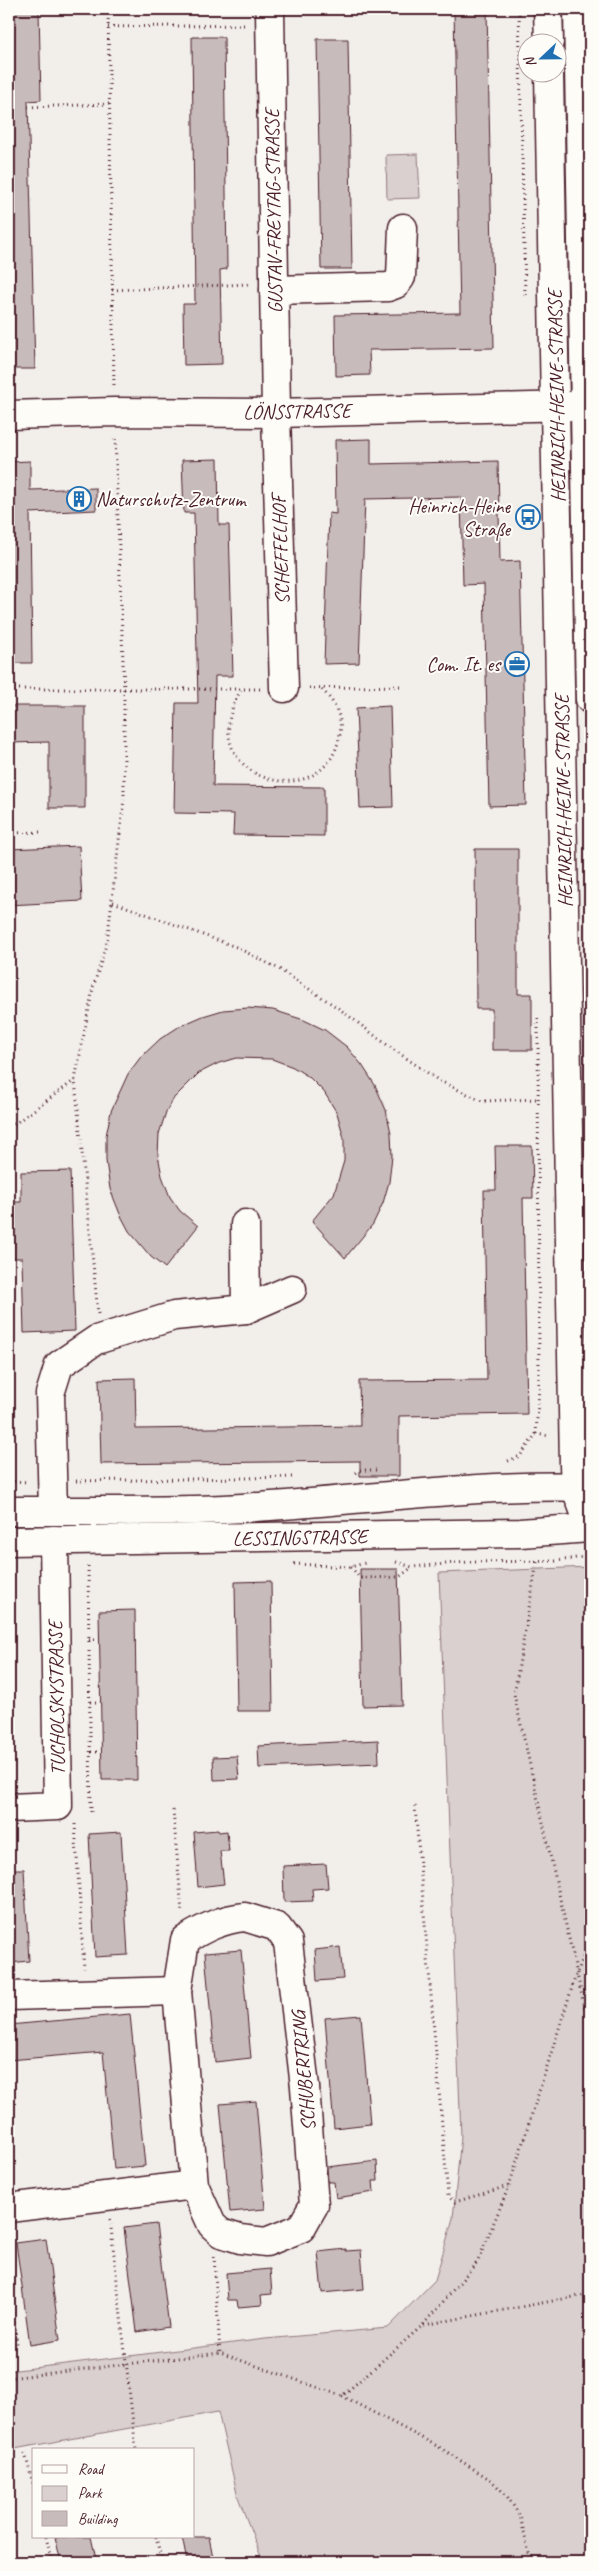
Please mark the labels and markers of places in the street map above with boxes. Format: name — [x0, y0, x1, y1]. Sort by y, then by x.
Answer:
building icon: Naturschutz-Zentrum — [66, 486, 92, 512]
place label: Naturschutz-Zentrum — [96, 487, 247, 512]
place label: Heinrich-Heine Straße — [408, 494, 511, 542]
bus stop icon: Heinrich-Heine Straße — [515, 504, 541, 530]
office icon: Com. It. es — [504, 651, 530, 677]
place label: Com. It. es — [427, 652, 502, 677]

